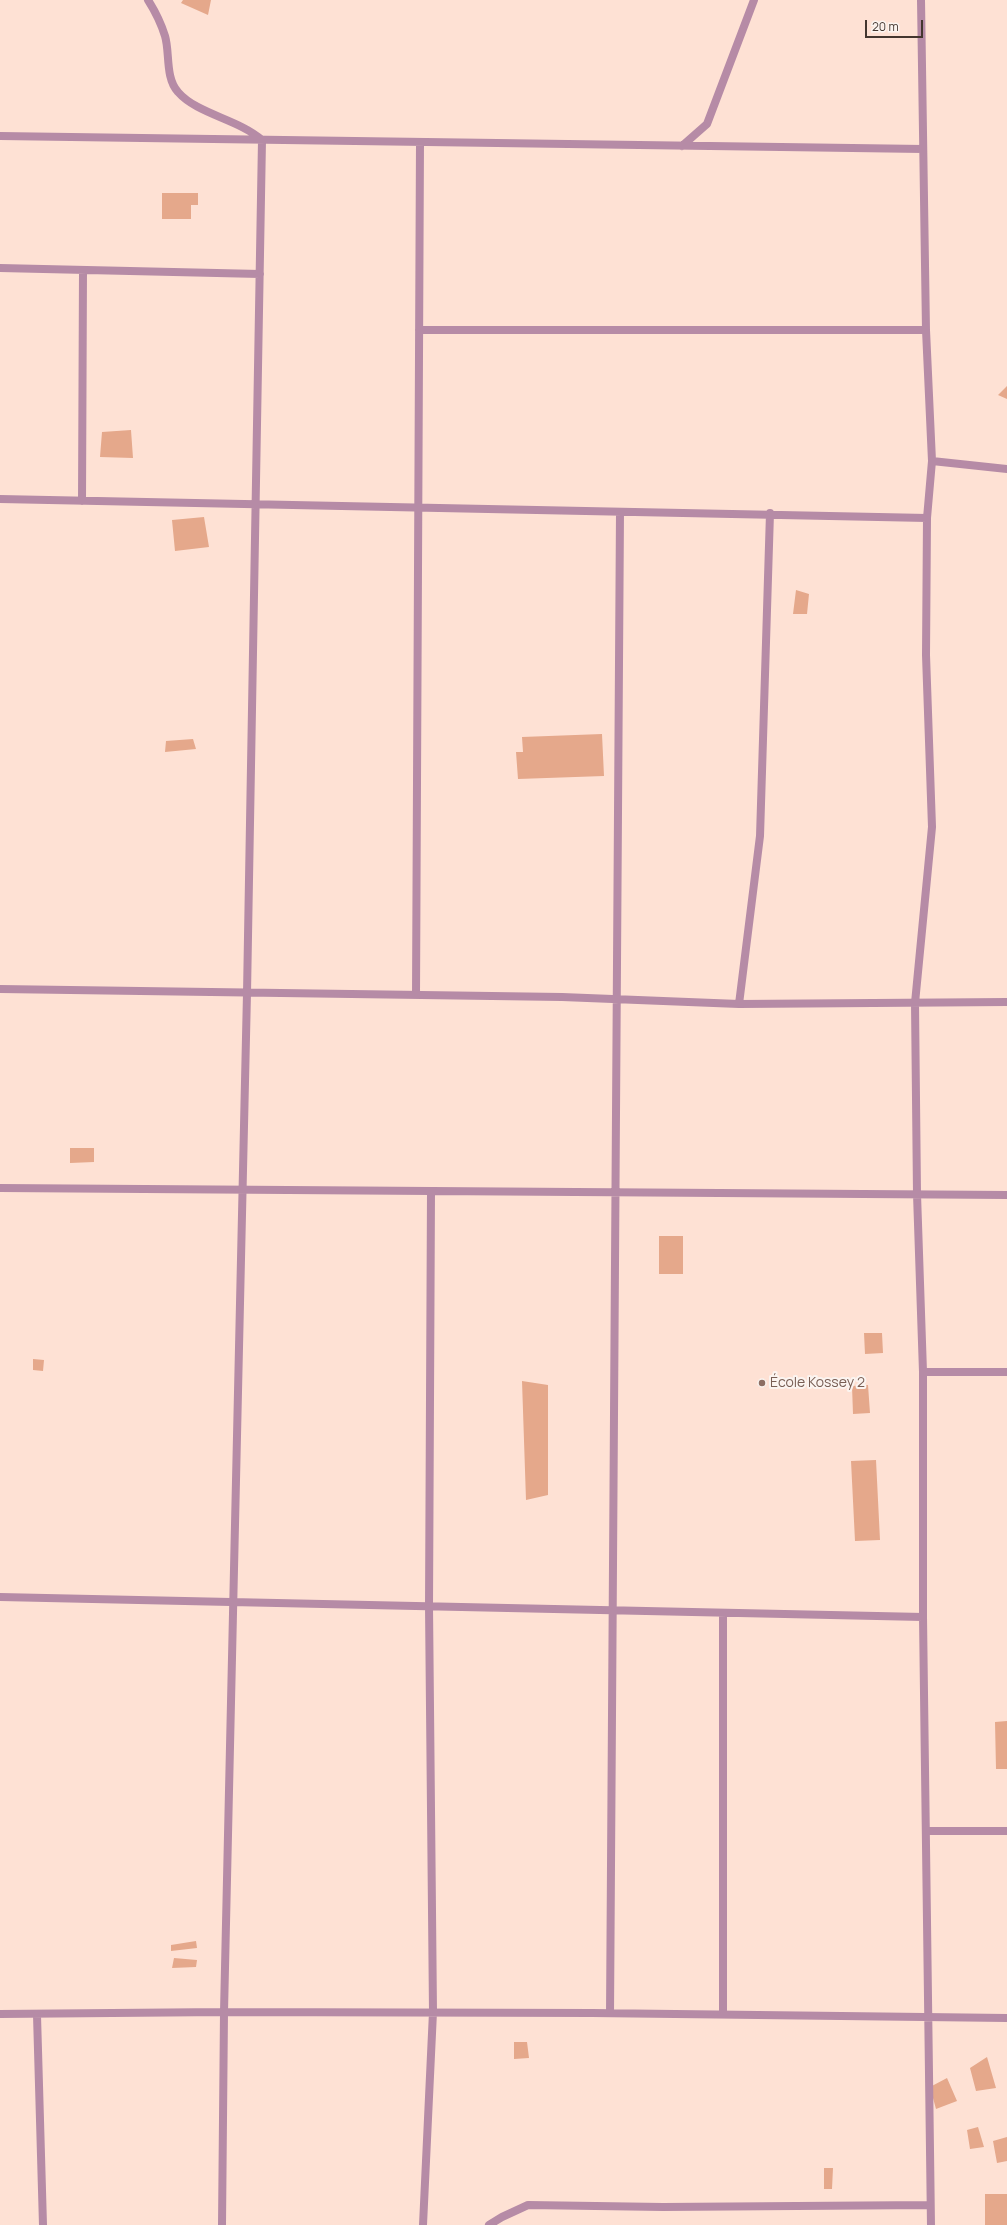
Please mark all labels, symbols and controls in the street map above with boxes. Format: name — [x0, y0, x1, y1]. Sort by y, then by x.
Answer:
scale bar — [867, 12, 925, 38]
text: 20 m — [872, 18, 899, 35]
place label: École Kossey 2 — [770, 1375, 865, 1391]
marker: École Kossey 2 — [757, 1378, 767, 1388]

